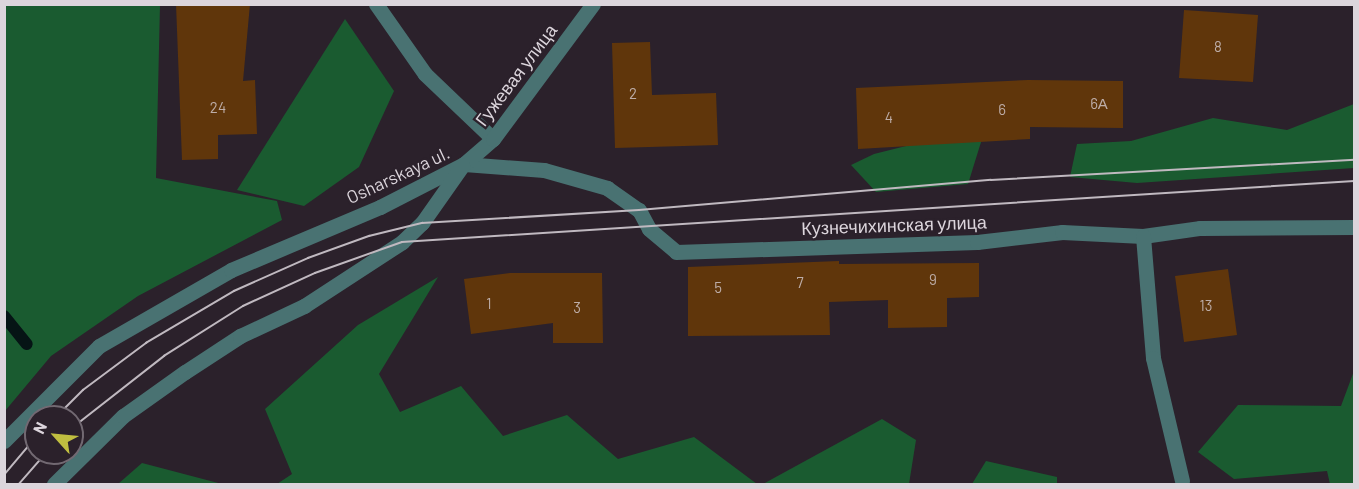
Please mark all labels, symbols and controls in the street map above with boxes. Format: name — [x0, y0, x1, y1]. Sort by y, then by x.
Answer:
street label: Гужевая улица — [471, 20, 561, 130]
house number: 8 — [1214, 38, 1222, 56]
house number: 2 — [629, 85, 637, 103]
house number: 6А — [1090, 95, 1108, 113]
house number: 24 — [210, 99, 226, 117]
house number: 6 — [998, 101, 1006, 119]
house number: 4 — [885, 109, 893, 127]
street label: Osharskaya ul. — [343, 142, 453, 208]
street label: Кузнечихинская улица — [801, 211, 987, 239]
house number: 9 — [929, 271, 937, 289]
house number: 7 — [796, 274, 804, 292]
house number: 5 — [714, 279, 722, 297]
house number: 1 — [486, 295, 492, 313]
house number: 13 — [1200, 297, 1212, 315]
house number: 3 — [573, 299, 581, 317]
north arrow — [24, 405, 84, 465]
text: N — [28, 418, 50, 437]

